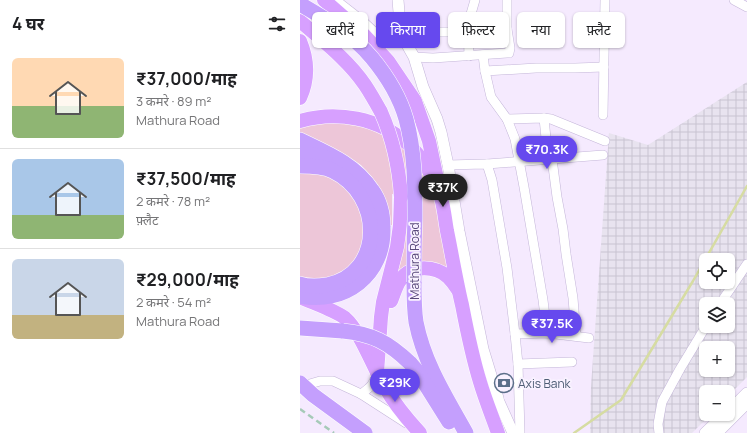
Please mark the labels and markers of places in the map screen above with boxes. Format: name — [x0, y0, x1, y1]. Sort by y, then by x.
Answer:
pin: ₹70.3K — [514, 136, 580, 170]
pin: ₹37K — [419, 174, 467, 208]
pin: ₹37.5K — [519, 310, 585, 344]
pin: ₹29K — [371, 369, 419, 403]
bank icon: Axis Bank — [493, 372, 515, 394]
place label: Axis Bank — [518, 375, 572, 392]

